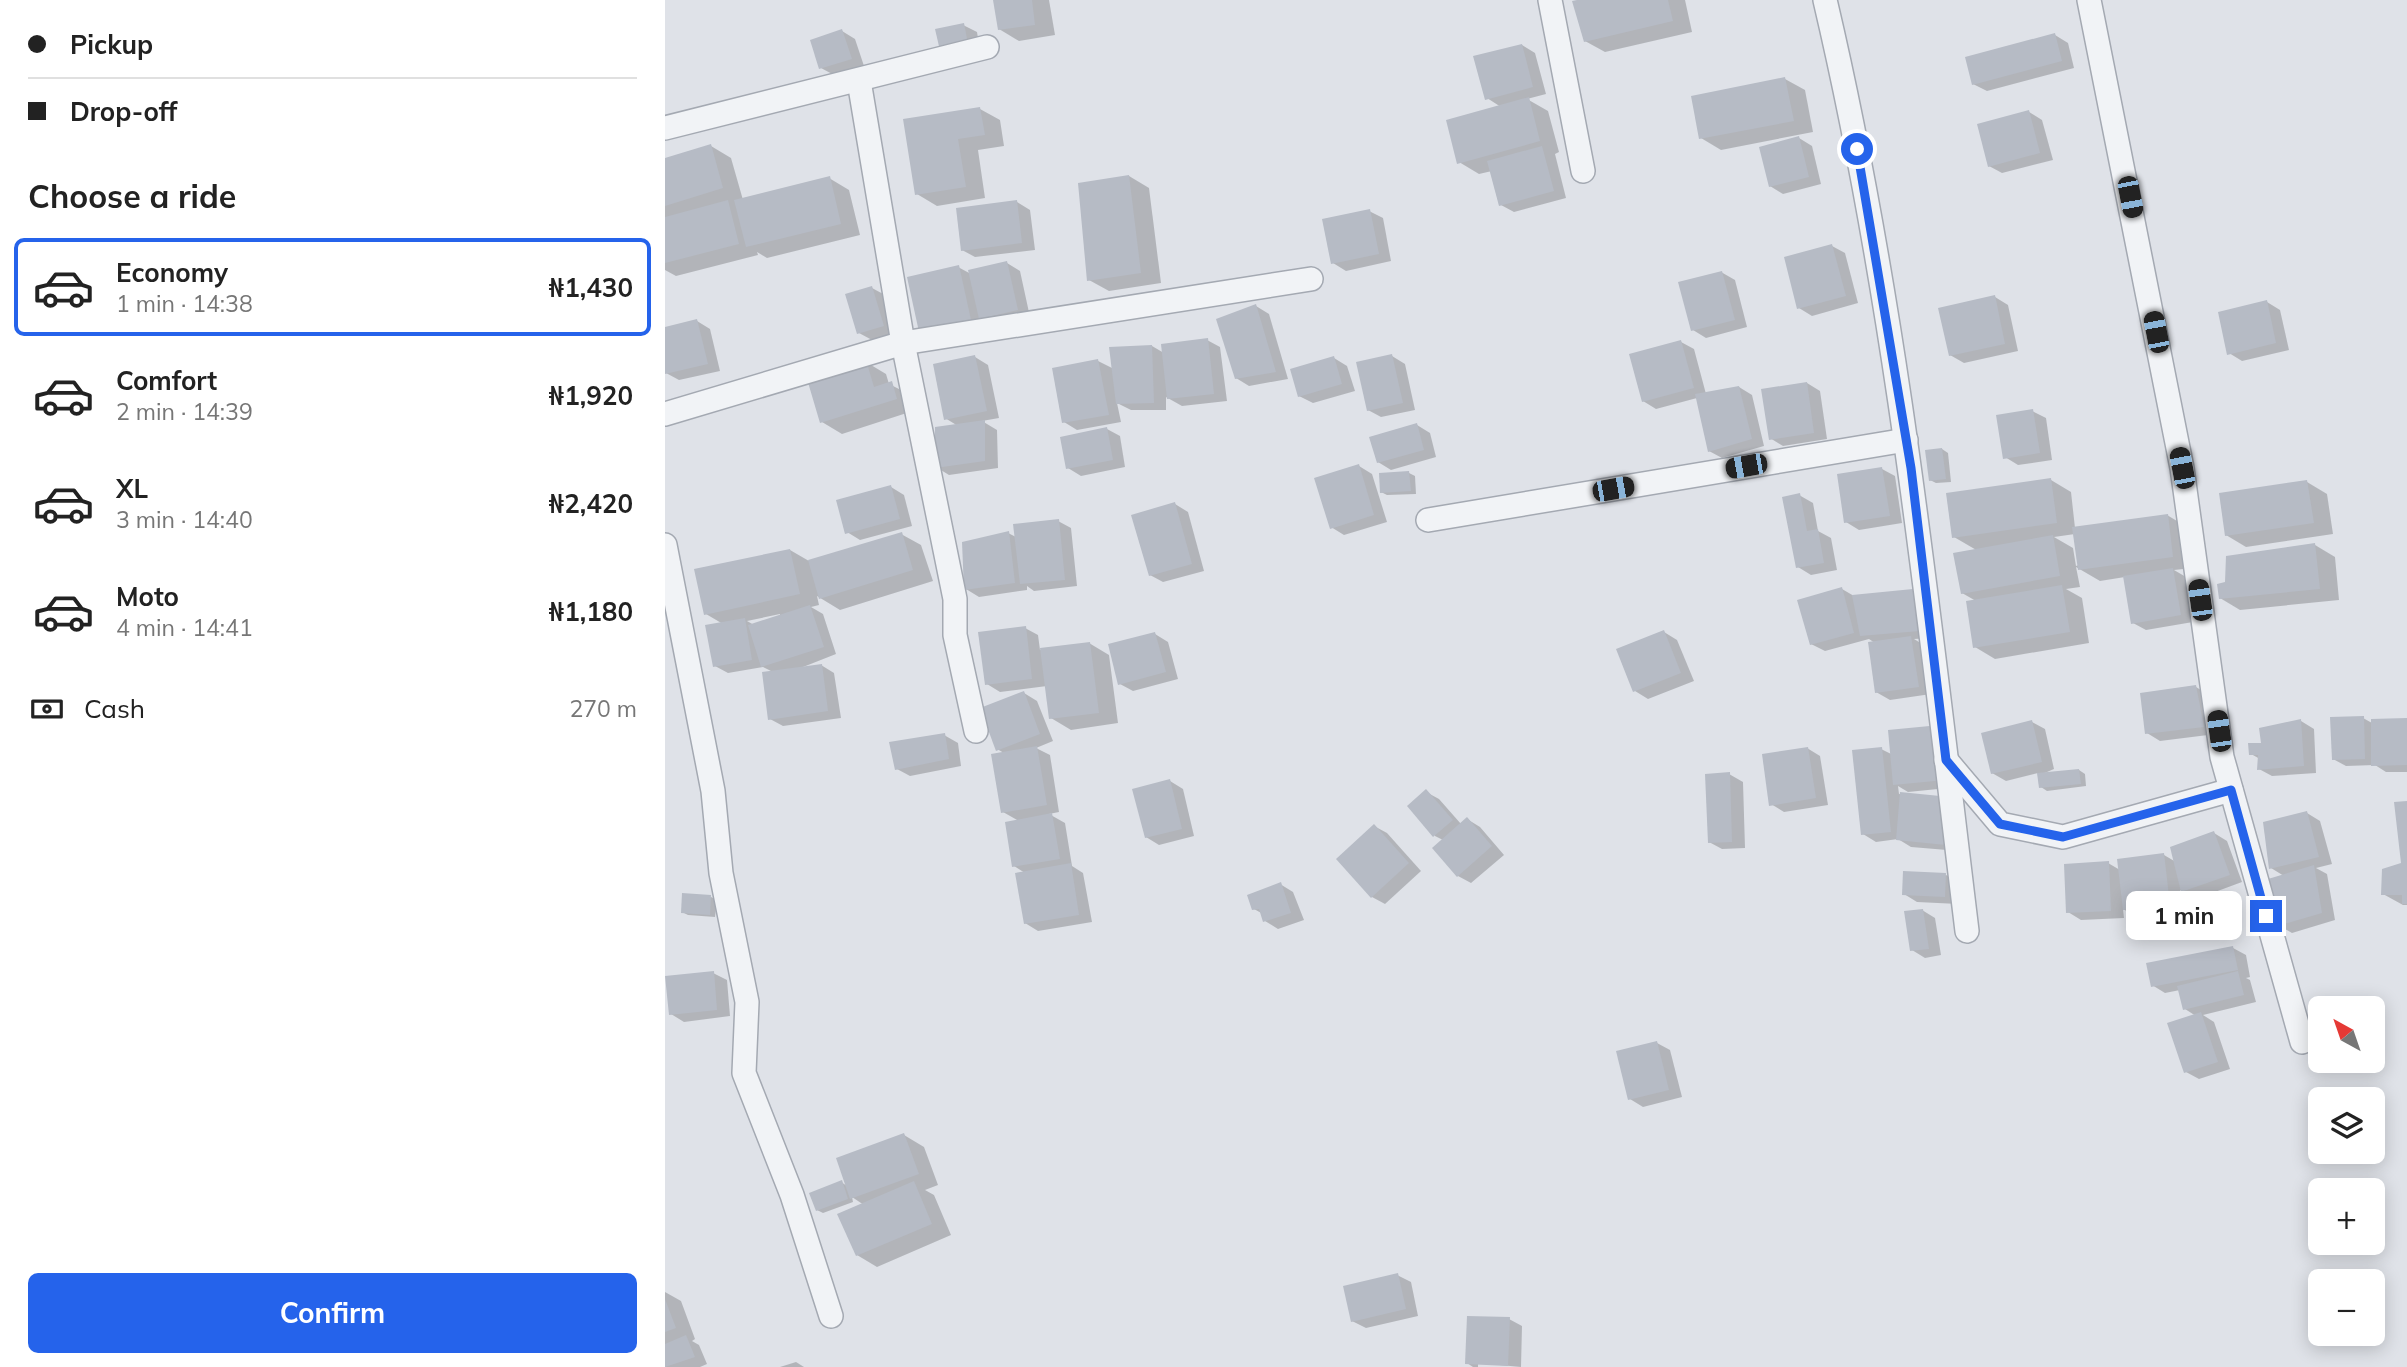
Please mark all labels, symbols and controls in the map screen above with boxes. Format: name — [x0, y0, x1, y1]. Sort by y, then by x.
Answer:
text: Pickup — [70, 28, 153, 61]
text: Drop-off — [70, 95, 177, 128]
route start — [1841, 133, 1873, 165]
car — [2116, 174, 2145, 220]
text: Choose a ride — [28, 176, 236, 216]
icon: car — [32, 256, 95, 319]
text: Economy — [116, 256, 228, 289]
text: ₦1,430 — [549, 271, 633, 304]
text: 1 min · 14:38 — [116, 289, 253, 318]
car — [2142, 309, 2171, 355]
icon: car — [32, 364, 95, 427]
text: Comfort — [116, 364, 217, 397]
text: ₦1,920 — [549, 379, 633, 412]
text: 2 min · 14:39 — [116, 397, 253, 426]
car — [2168, 445, 2197, 491]
car — [1724, 452, 1769, 480]
icon: car — [32, 472, 95, 535]
text: XL — [116, 472, 148, 505]
car — [1591, 475, 1636, 503]
text: ₦2,420 — [549, 487, 633, 520]
text: 3 min · 14:40 — [116, 505, 253, 534]
car — [2187, 578, 2214, 622]
icon: car — [32, 580, 95, 643]
text: Moto — [116, 580, 179, 613]
text: ₦1,180 — [549, 595, 633, 628]
text: 4 min · 14:41 — [116, 613, 253, 642]
icon: cash — [28, 690, 66, 728]
text: Cash — [84, 692, 145, 725]
text: 270 m — [569, 694, 637, 723]
car — [2206, 709, 2233, 753]
callout: 1 min — [2126, 892, 2241, 940]
route end — [2250, 900, 2282, 932]
text: 1 min — [2154, 901, 2214, 930]
north arrow — [2308, 996, 2385, 1073]
map controls — [2308, 996, 2385, 1346]
button: layers — [2308, 1087, 2385, 1164]
button: + — [2308, 1178, 2385, 1255]
button: − — [2308, 1269, 2385, 1346]
button: Confirm — [28, 1273, 637, 1353]

